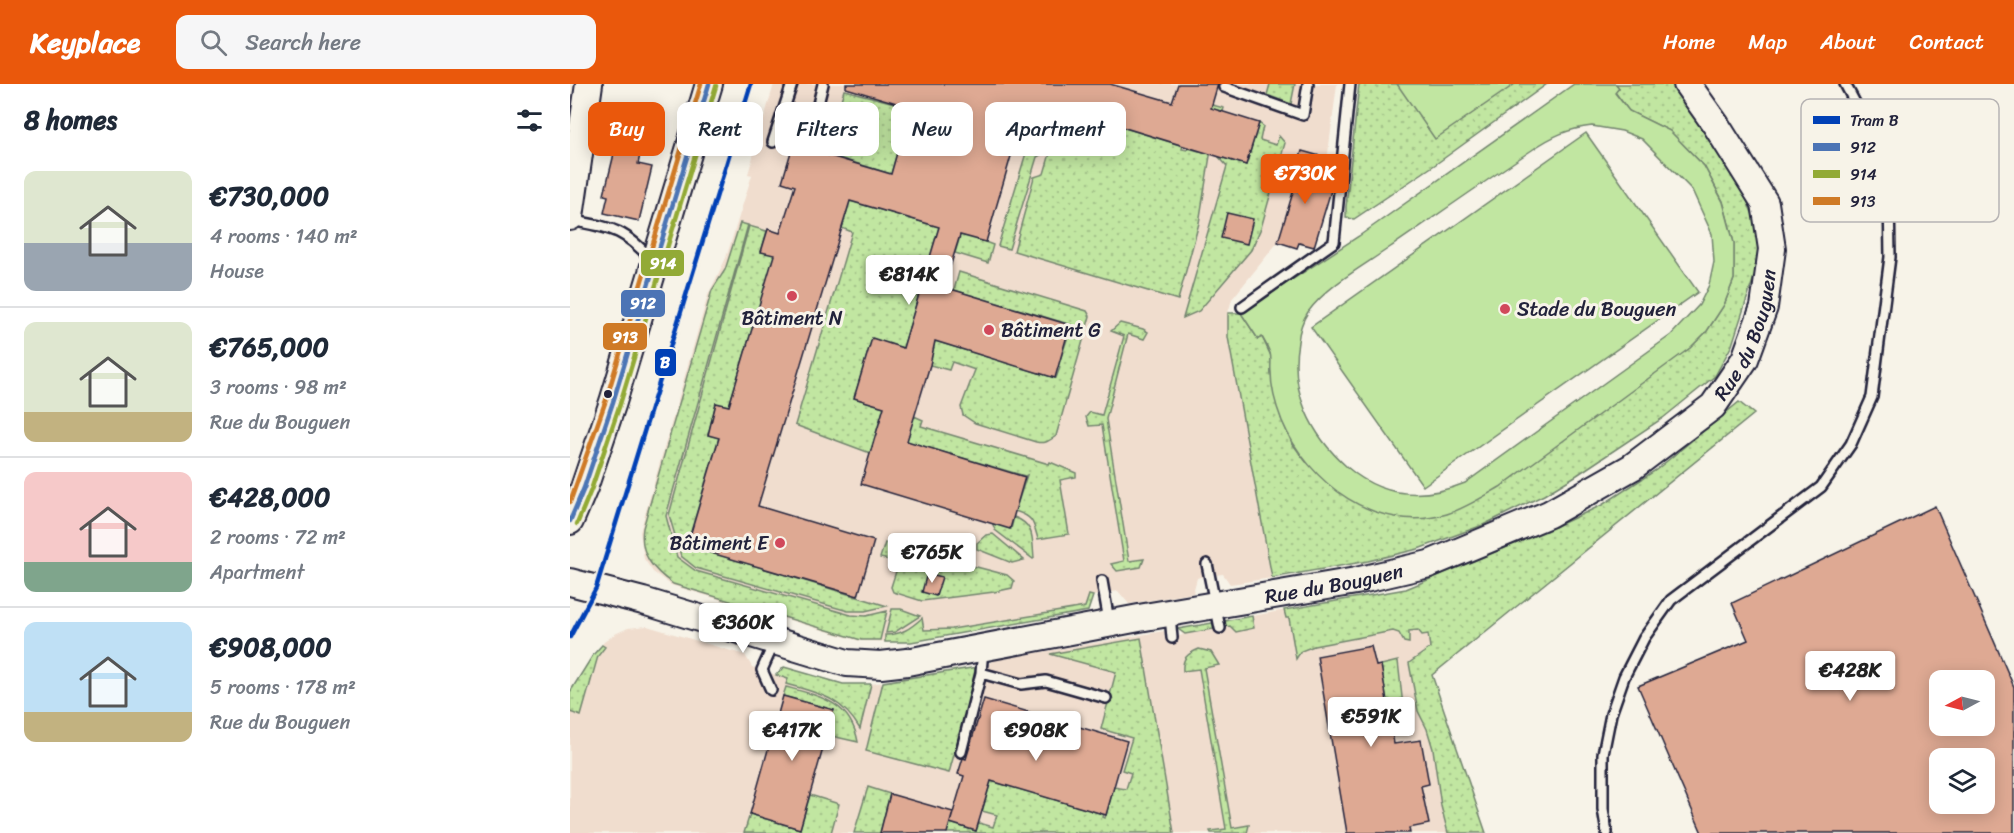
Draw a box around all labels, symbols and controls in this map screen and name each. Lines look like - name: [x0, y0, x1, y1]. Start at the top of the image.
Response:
- search box: [176, 15, 596, 69]
- text: Keyplace: [30, 18, 140, 67]
- text: Search here: [245, 23, 361, 62]
- text: Home: [1663, 23, 1715, 61]
- text: Map: [1748, 23, 1787, 61]
- text: About: [1820, 23, 1877, 61]
- text: Contact: [1910, 23, 1984, 61]
- icon: search: [197, 26, 230, 59]
- text: 8 homes: [24, 97, 117, 143]
- legend: [1801, 99, 1999, 222]
- chip: Buy: [588, 102, 665, 156]
- chip: Rent: [677, 102, 763, 156]
- chip: Filters: [775, 102, 879, 156]
- chip: New: [891, 102, 973, 156]
- chip: Apartment: [985, 102, 1126, 156]
- icon: filters: [513, 104, 546, 137]
- text: Tram B: [1850, 106, 1899, 135]
- text: 912: [1850, 133, 1876, 162]
- pin: €730K: [1263, 154, 1347, 205]
- text: €730K: [1275, 156, 1335, 191]
- text: 914: [1850, 160, 1877, 189]
- text: €730,000: [210, 173, 329, 219]
- text: 913: [1850, 187, 1876, 216]
- icon: home: [72, 195, 144, 267]
- text: 4 rooms · 140 m²: [210, 219, 358, 254]
- line badge: 914: [640, 249, 685, 277]
- text: 914: [650, 249, 676, 278]
- text: House: [210, 254, 264, 289]
- pin: €814K: [867, 255, 951, 306]
- text: €814K: [880, 257, 938, 292]
- street label: Rue du Bouguen: [1705, 267, 1787, 408]
- line badge: 912: [620, 289, 666, 318]
- text: 912: [630, 289, 657, 318]
- marker: Bâtiment N: [785, 289, 799, 303]
- place label: Stade du Bouguen: [1517, 292, 1676, 327]
- place label: Bâtiment N: [741, 301, 843, 336]
- marker: Stade du Bouguen: [1498, 302, 1512, 316]
- place label: Bâtiment G: [1001, 313, 1101, 348]
- line badge: 913: [602, 322, 648, 351]
- text: 913: [612, 323, 638, 352]
- marker: Bâtiment G: [982, 323, 996, 337]
- text: €765,000: [210, 324, 329, 370]
- icon: home: [72, 346, 144, 418]
- line badge: B: [654, 348, 677, 377]
- text: B: [660, 348, 671, 377]
- text: 3 rooms · 98 m²: [210, 370, 347, 405]
- unlabelled marker: [602, 388, 614, 400]
- text: Rue du Bouguen: [210, 405, 350, 440]
- text: €428,000: [210, 474, 330, 520]
- icon: home: [72, 496, 144, 568]
- text: 2 rooms · 72 m²: [210, 520, 346, 555]
- place label: Bâtiment E: [670, 526, 770, 561]
- pin: €765K: [890, 533, 974, 584]
- text: €765K: [902, 535, 962, 570]
- marker: Bâtiment E: [773, 536, 787, 550]
- street label: Rue du Bouguen: [1262, 554, 1407, 614]
- text: Apartment: [210, 555, 304, 590]
- pin: €360K: [701, 603, 785, 654]
- text: €360K: [713, 605, 773, 640]
- text: €908,000: [210, 624, 332, 670]
- icon: home: [72, 646, 144, 718]
- pin: €428K: [1808, 651, 1892, 702]
- text: €428K: [1819, 653, 1881, 688]
- text: 5 rooms · 178 m²: [210, 670, 356, 705]
- north arrow: [1929, 670, 1995, 736]
- map controls: [1929, 670, 1995, 814]
- pin: €591K: [1329, 697, 1413, 748]
- text: €591K: [1342, 699, 1400, 734]
- text: Rue du Bouguen: [210, 705, 350, 740]
- pin: €417K: [750, 711, 834, 762]
- pin: €908K: [994, 711, 1078, 762]
- text: €417K: [763, 713, 821, 748]
- text: €908K: [1005, 713, 1067, 748]
- button: layers: [1929, 748, 1995, 814]

